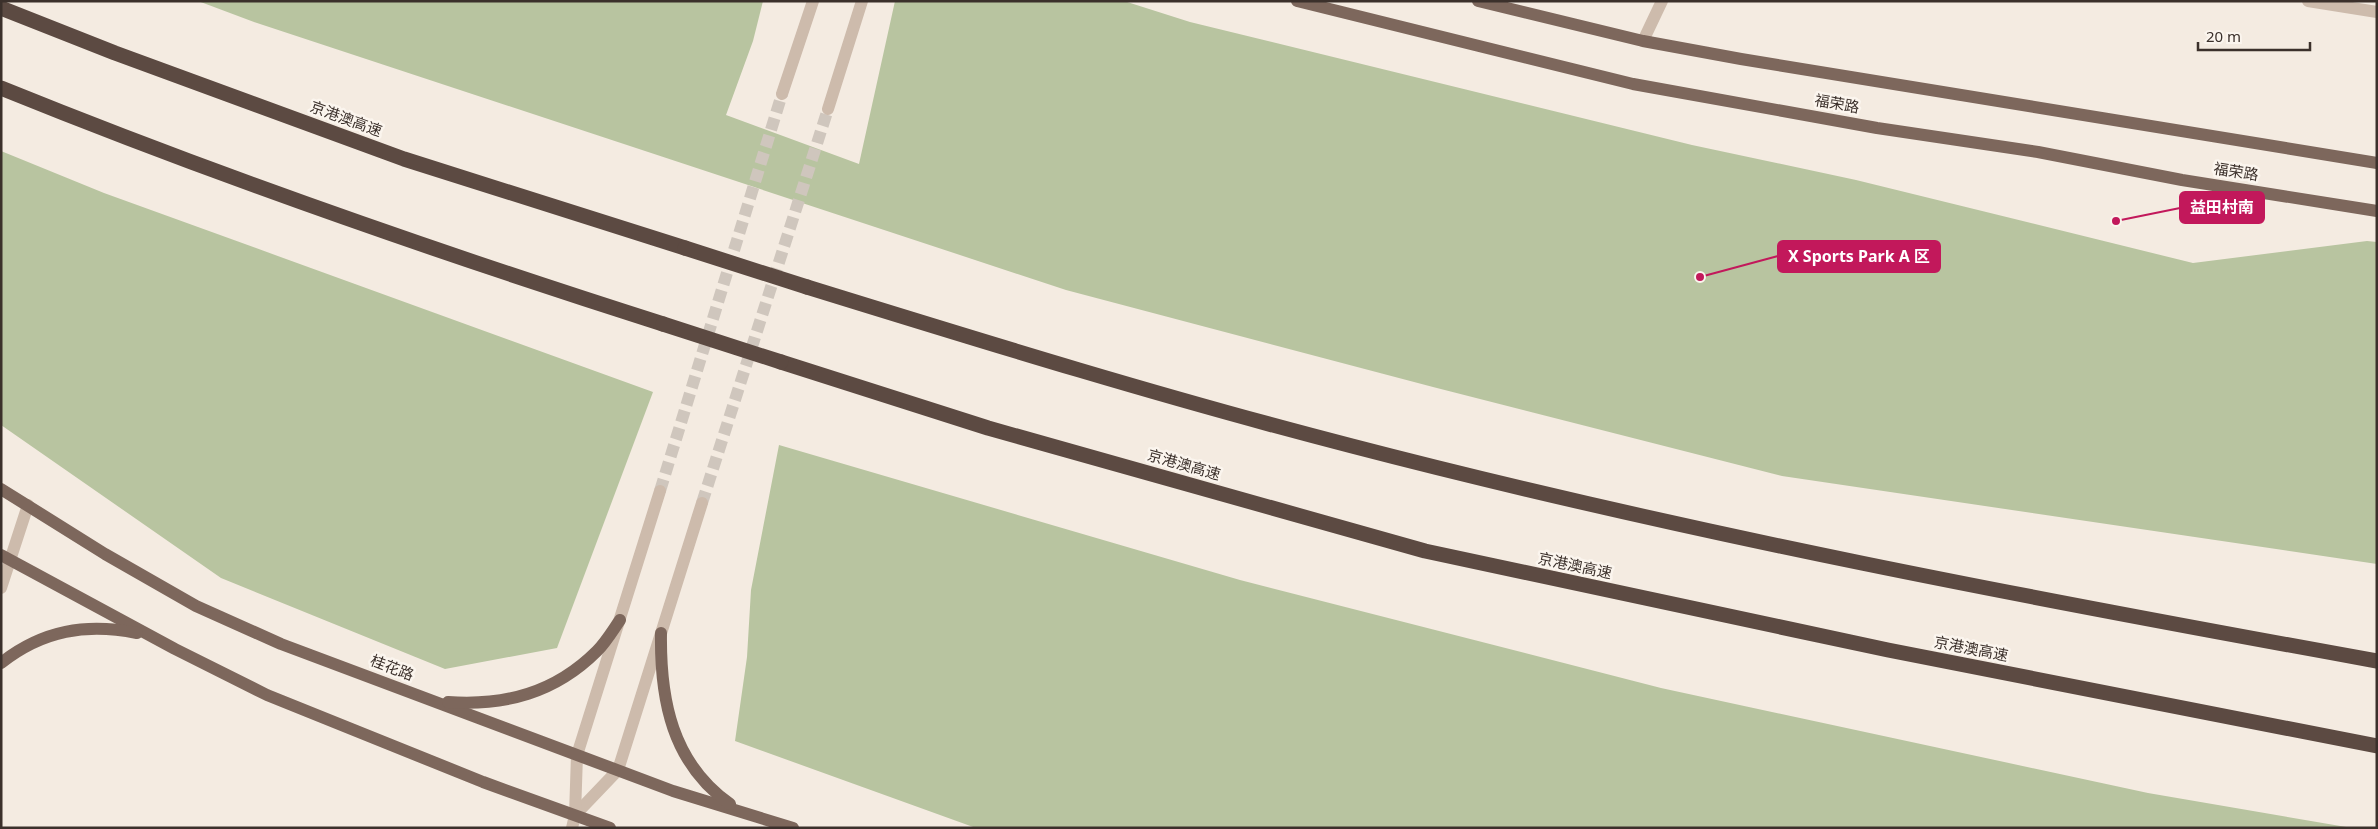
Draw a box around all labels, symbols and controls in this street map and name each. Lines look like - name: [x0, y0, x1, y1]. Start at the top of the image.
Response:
- scale bar: [2198, 20, 2310, 52]
- text: 20 m: [2206, 26, 2241, 46]
- street label: 福荣路: [1813, 89, 1861, 117]
- street label: 京港澳高速: [308, 96, 385, 140]
- street label: 福荣路: [2212, 158, 2260, 184]
- callout: 益田村南: [2180, 192, 2264, 223]
- text: 益田村南: [2190, 196, 2254, 218]
- callout: X Sports Park A 区: [1778, 241, 1940, 272]
- text: X Sports Park A 区: [1788, 245, 1930, 267]
- street label: 京港澳高速: [1145, 444, 1223, 484]
- street label: 京港澳高速: [1536, 547, 1614, 583]
- street label: 京港澳高速: [1932, 631, 2010, 665]
- street label: 桂花路: [368, 650, 417, 684]

